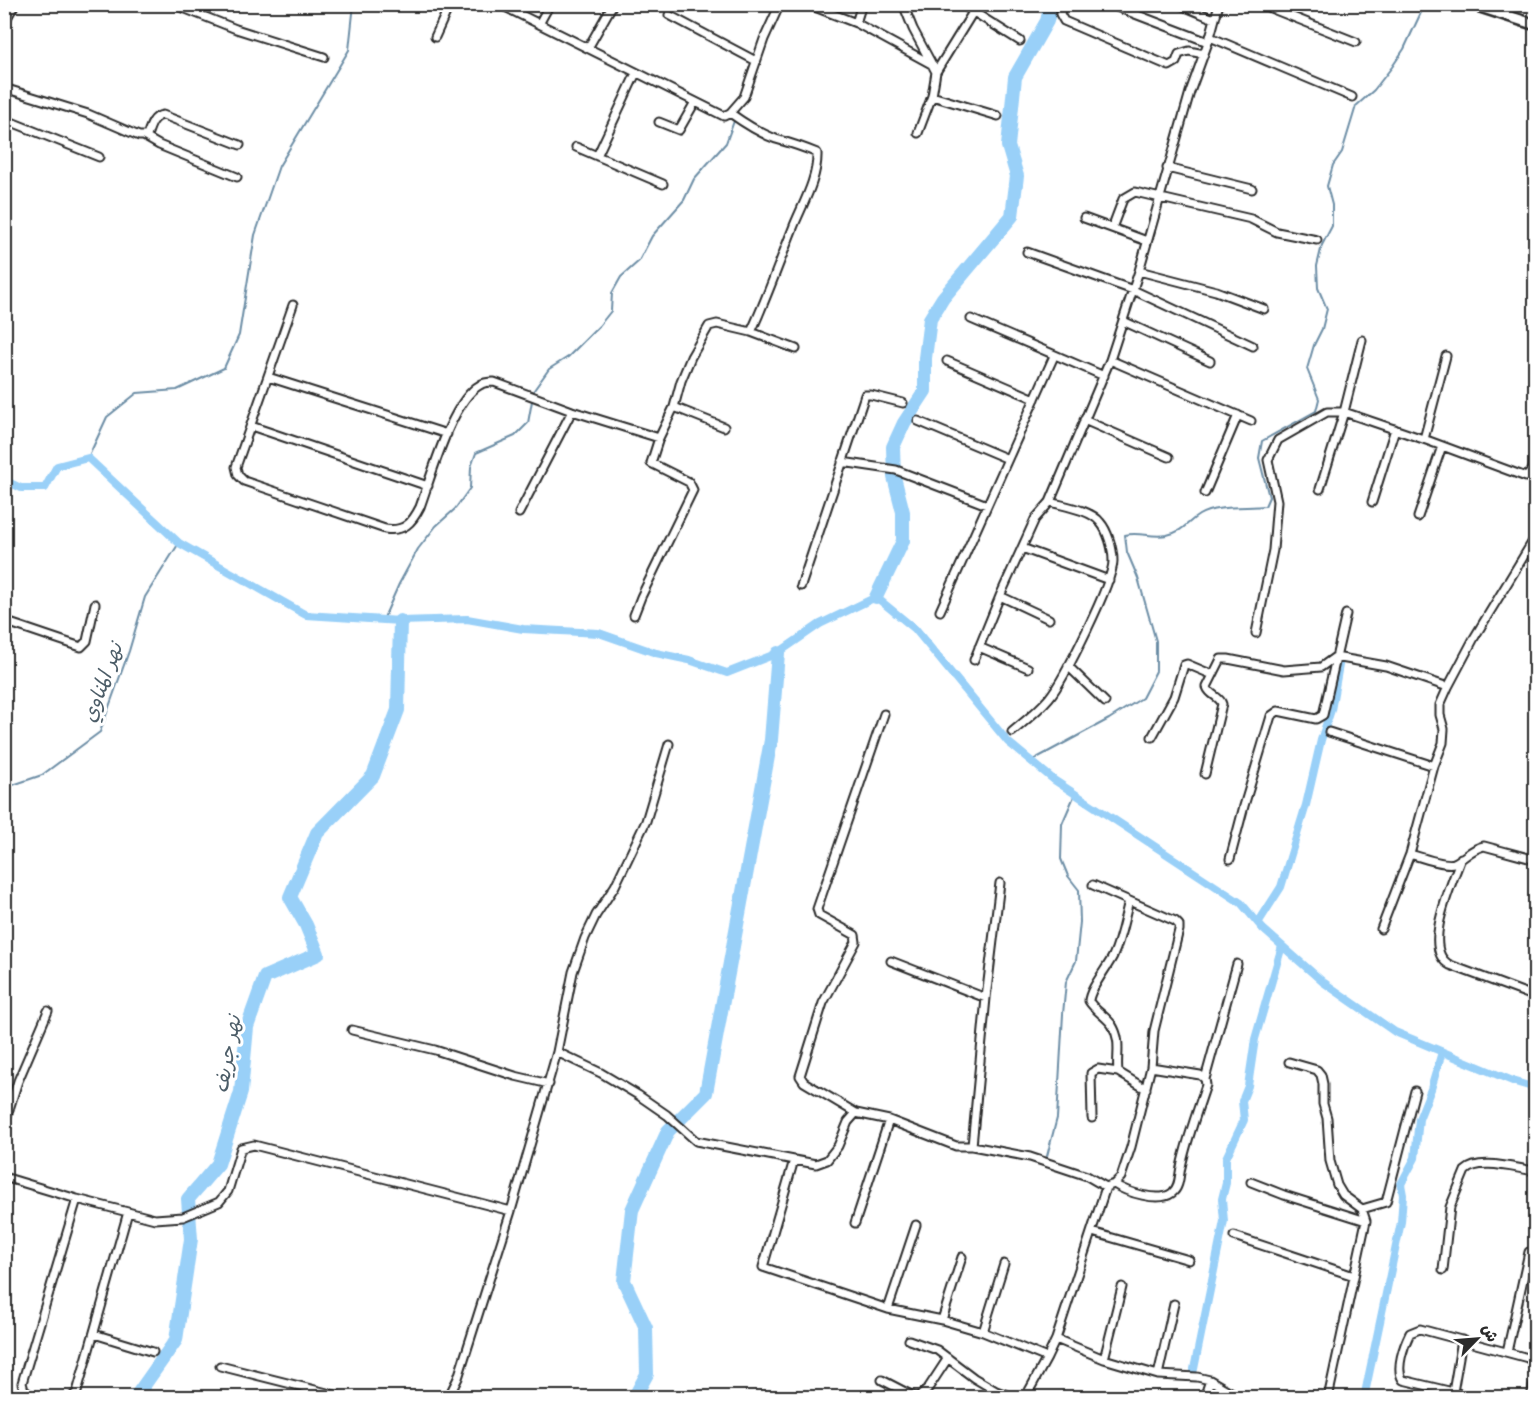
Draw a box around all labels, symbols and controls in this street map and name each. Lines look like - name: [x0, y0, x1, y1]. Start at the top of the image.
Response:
- water label: نهر المناوي: [75, 636, 131, 726]
- water label: نهر جريف: [206, 1011, 246, 1095]
- north arrow: [1447, 1309, 1507, 1369]
- text: ش: [1478, 1320, 1504, 1345]

